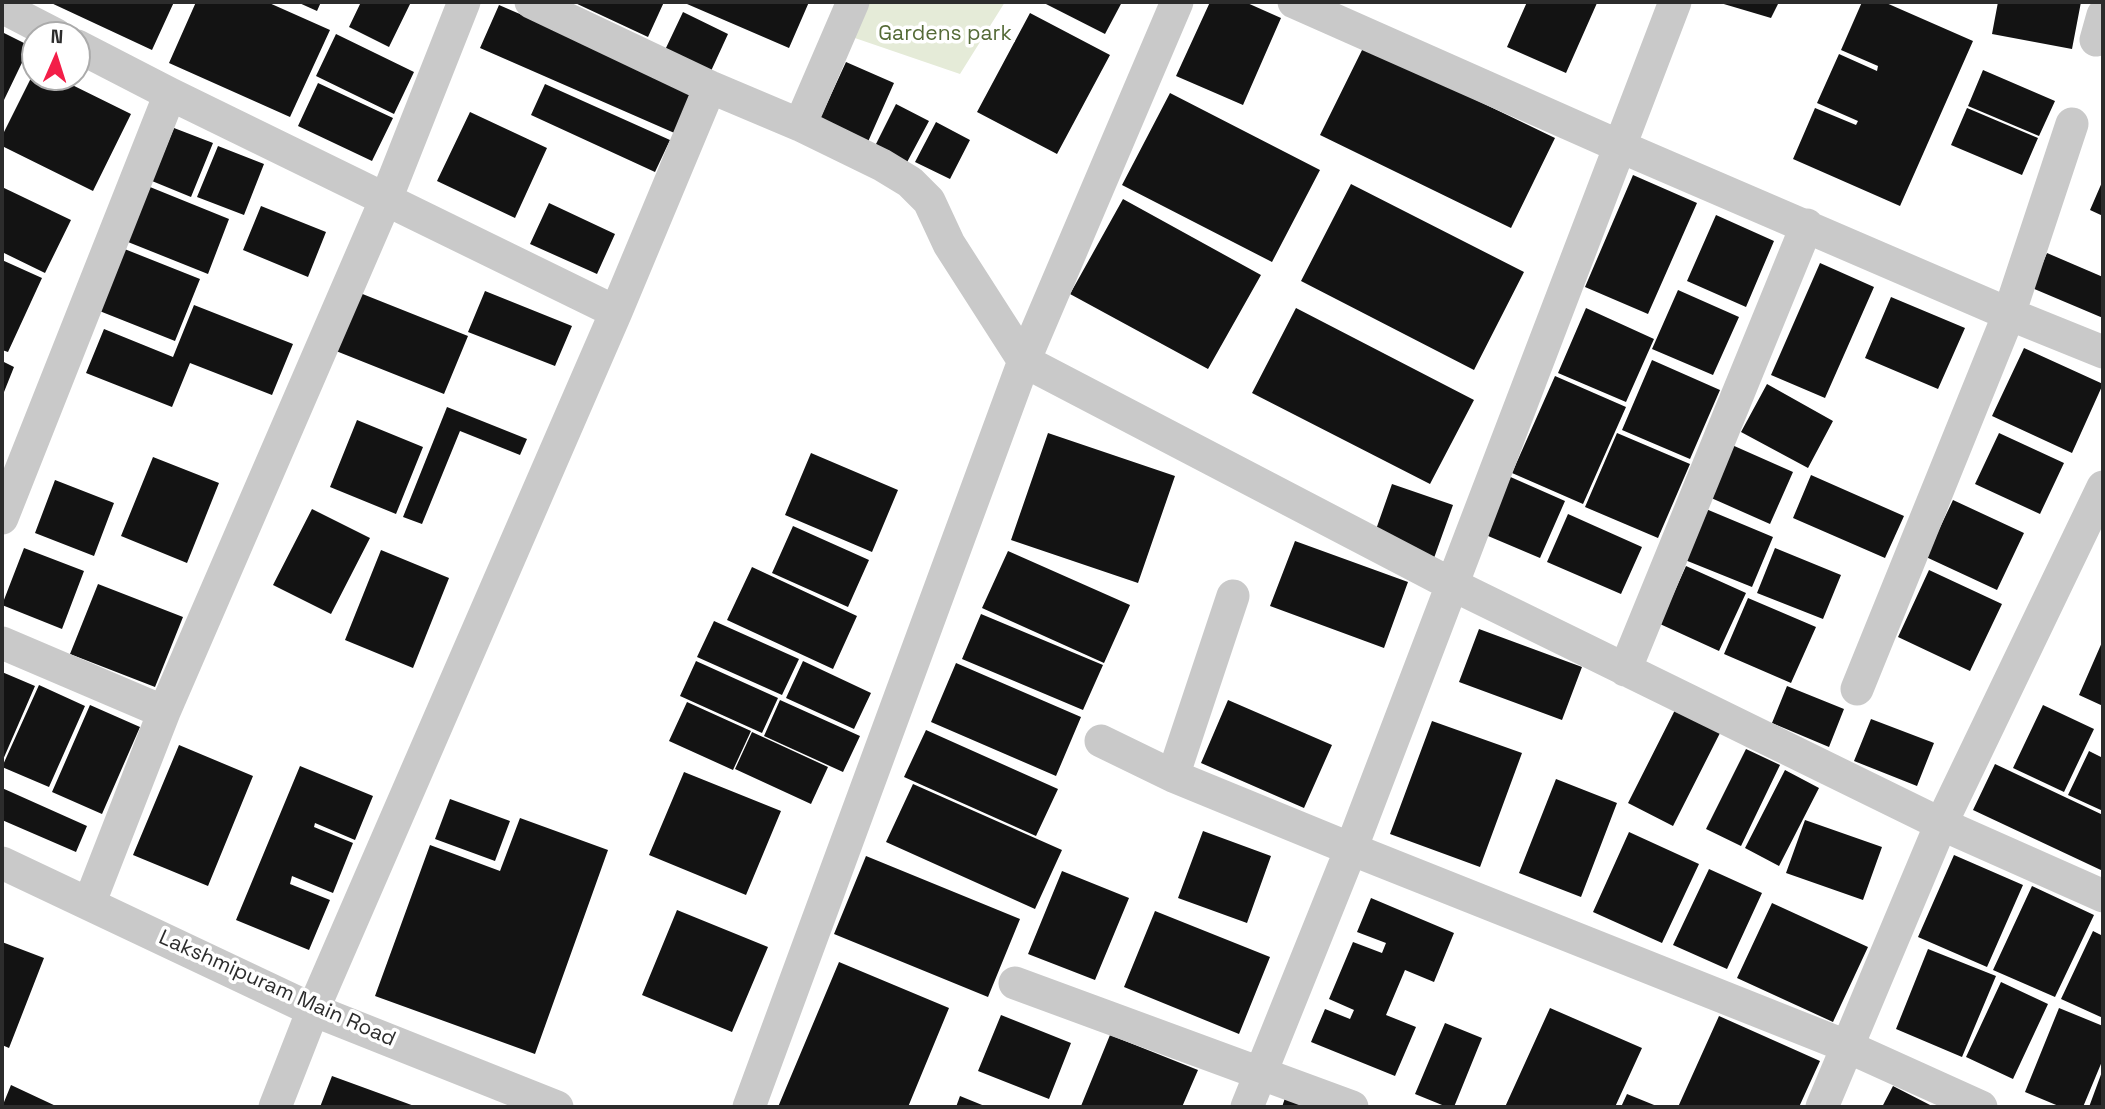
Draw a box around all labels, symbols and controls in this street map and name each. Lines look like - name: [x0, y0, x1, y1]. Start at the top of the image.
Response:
- north arrow: [21, 21, 91, 91]
- park label: Gardens park: [878, 21, 1012, 47]
- text: N: [50, 24, 64, 49]
- street label: Lakshmipuram Main Road: [155, 925, 399, 1053]

